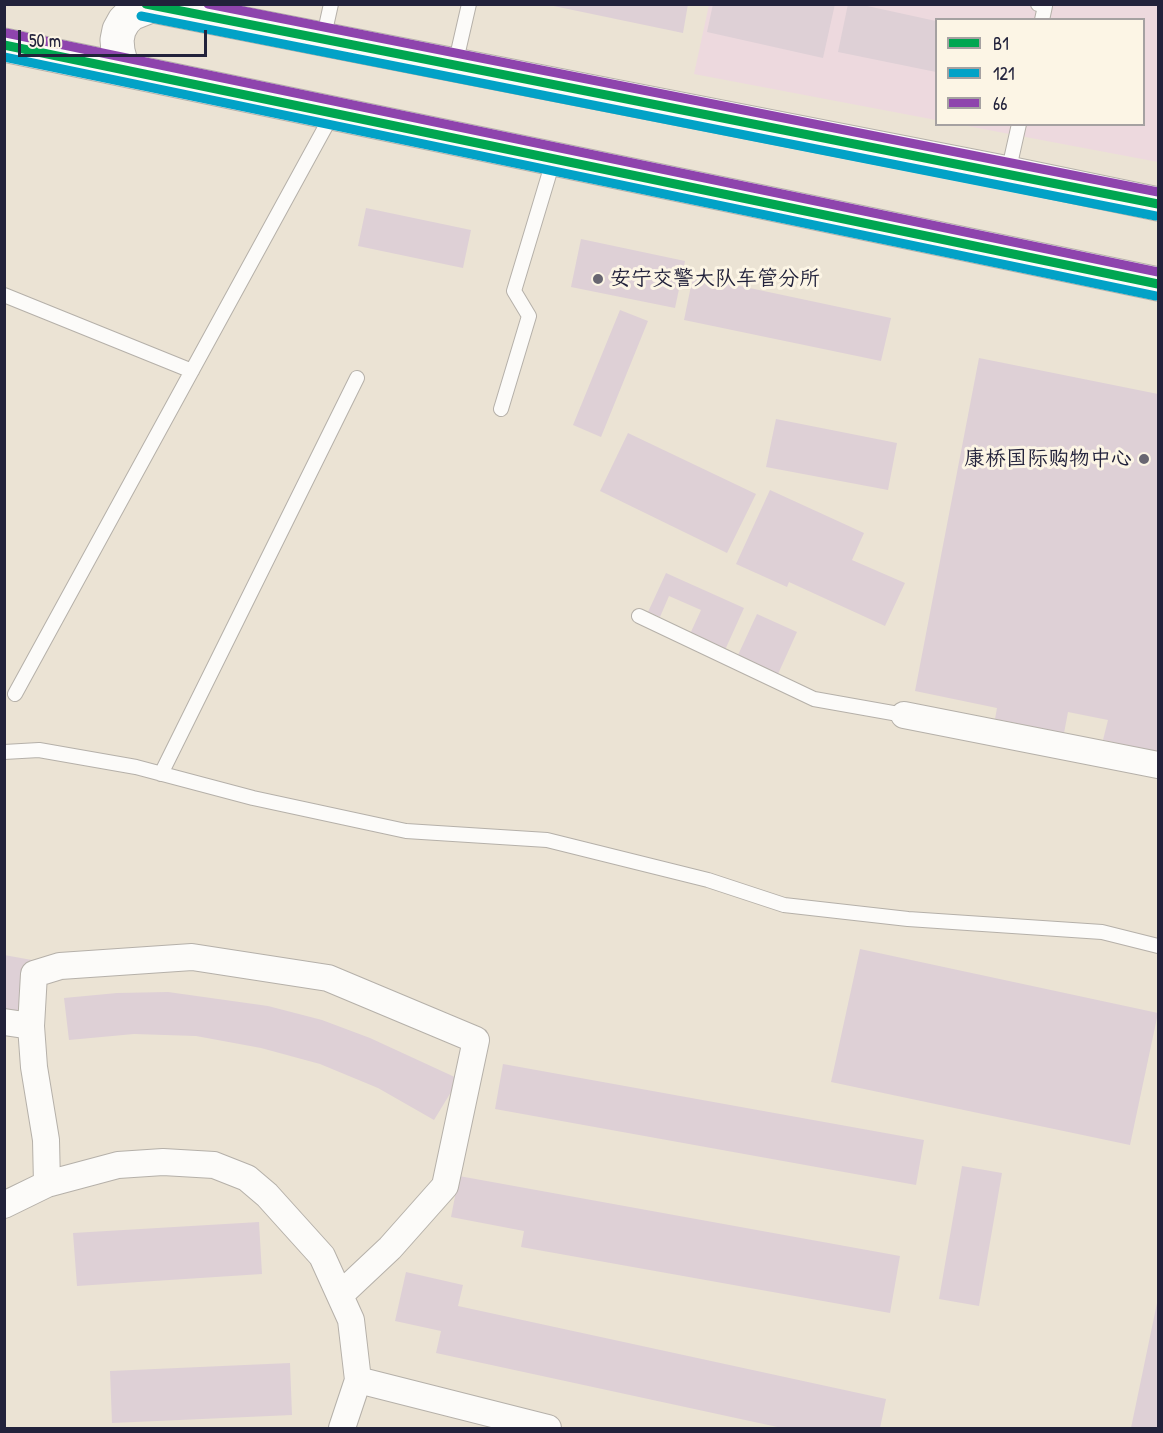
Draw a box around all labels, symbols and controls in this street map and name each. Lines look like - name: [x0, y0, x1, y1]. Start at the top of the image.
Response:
- scale bar: [21, 18, 210, 56]
- legend: [935, 18, 1145, 126]
- text: 50 m: [29, 28, 61, 53]
- text: B1: [993, 31, 1009, 56]
- text: 121: [993, 61, 1015, 86]
- text: 66: [993, 91, 1007, 116]
- place label: 安宁交警大队车管分所: [610, 266, 820, 292]
- marker: 安宁交警大队车管分所: [591, 272, 605, 286]
- place label: 康桥国际购物中心: [964, 446, 1132, 472]
- marker: 康桥国际购物中心: [1137, 452, 1151, 466]

